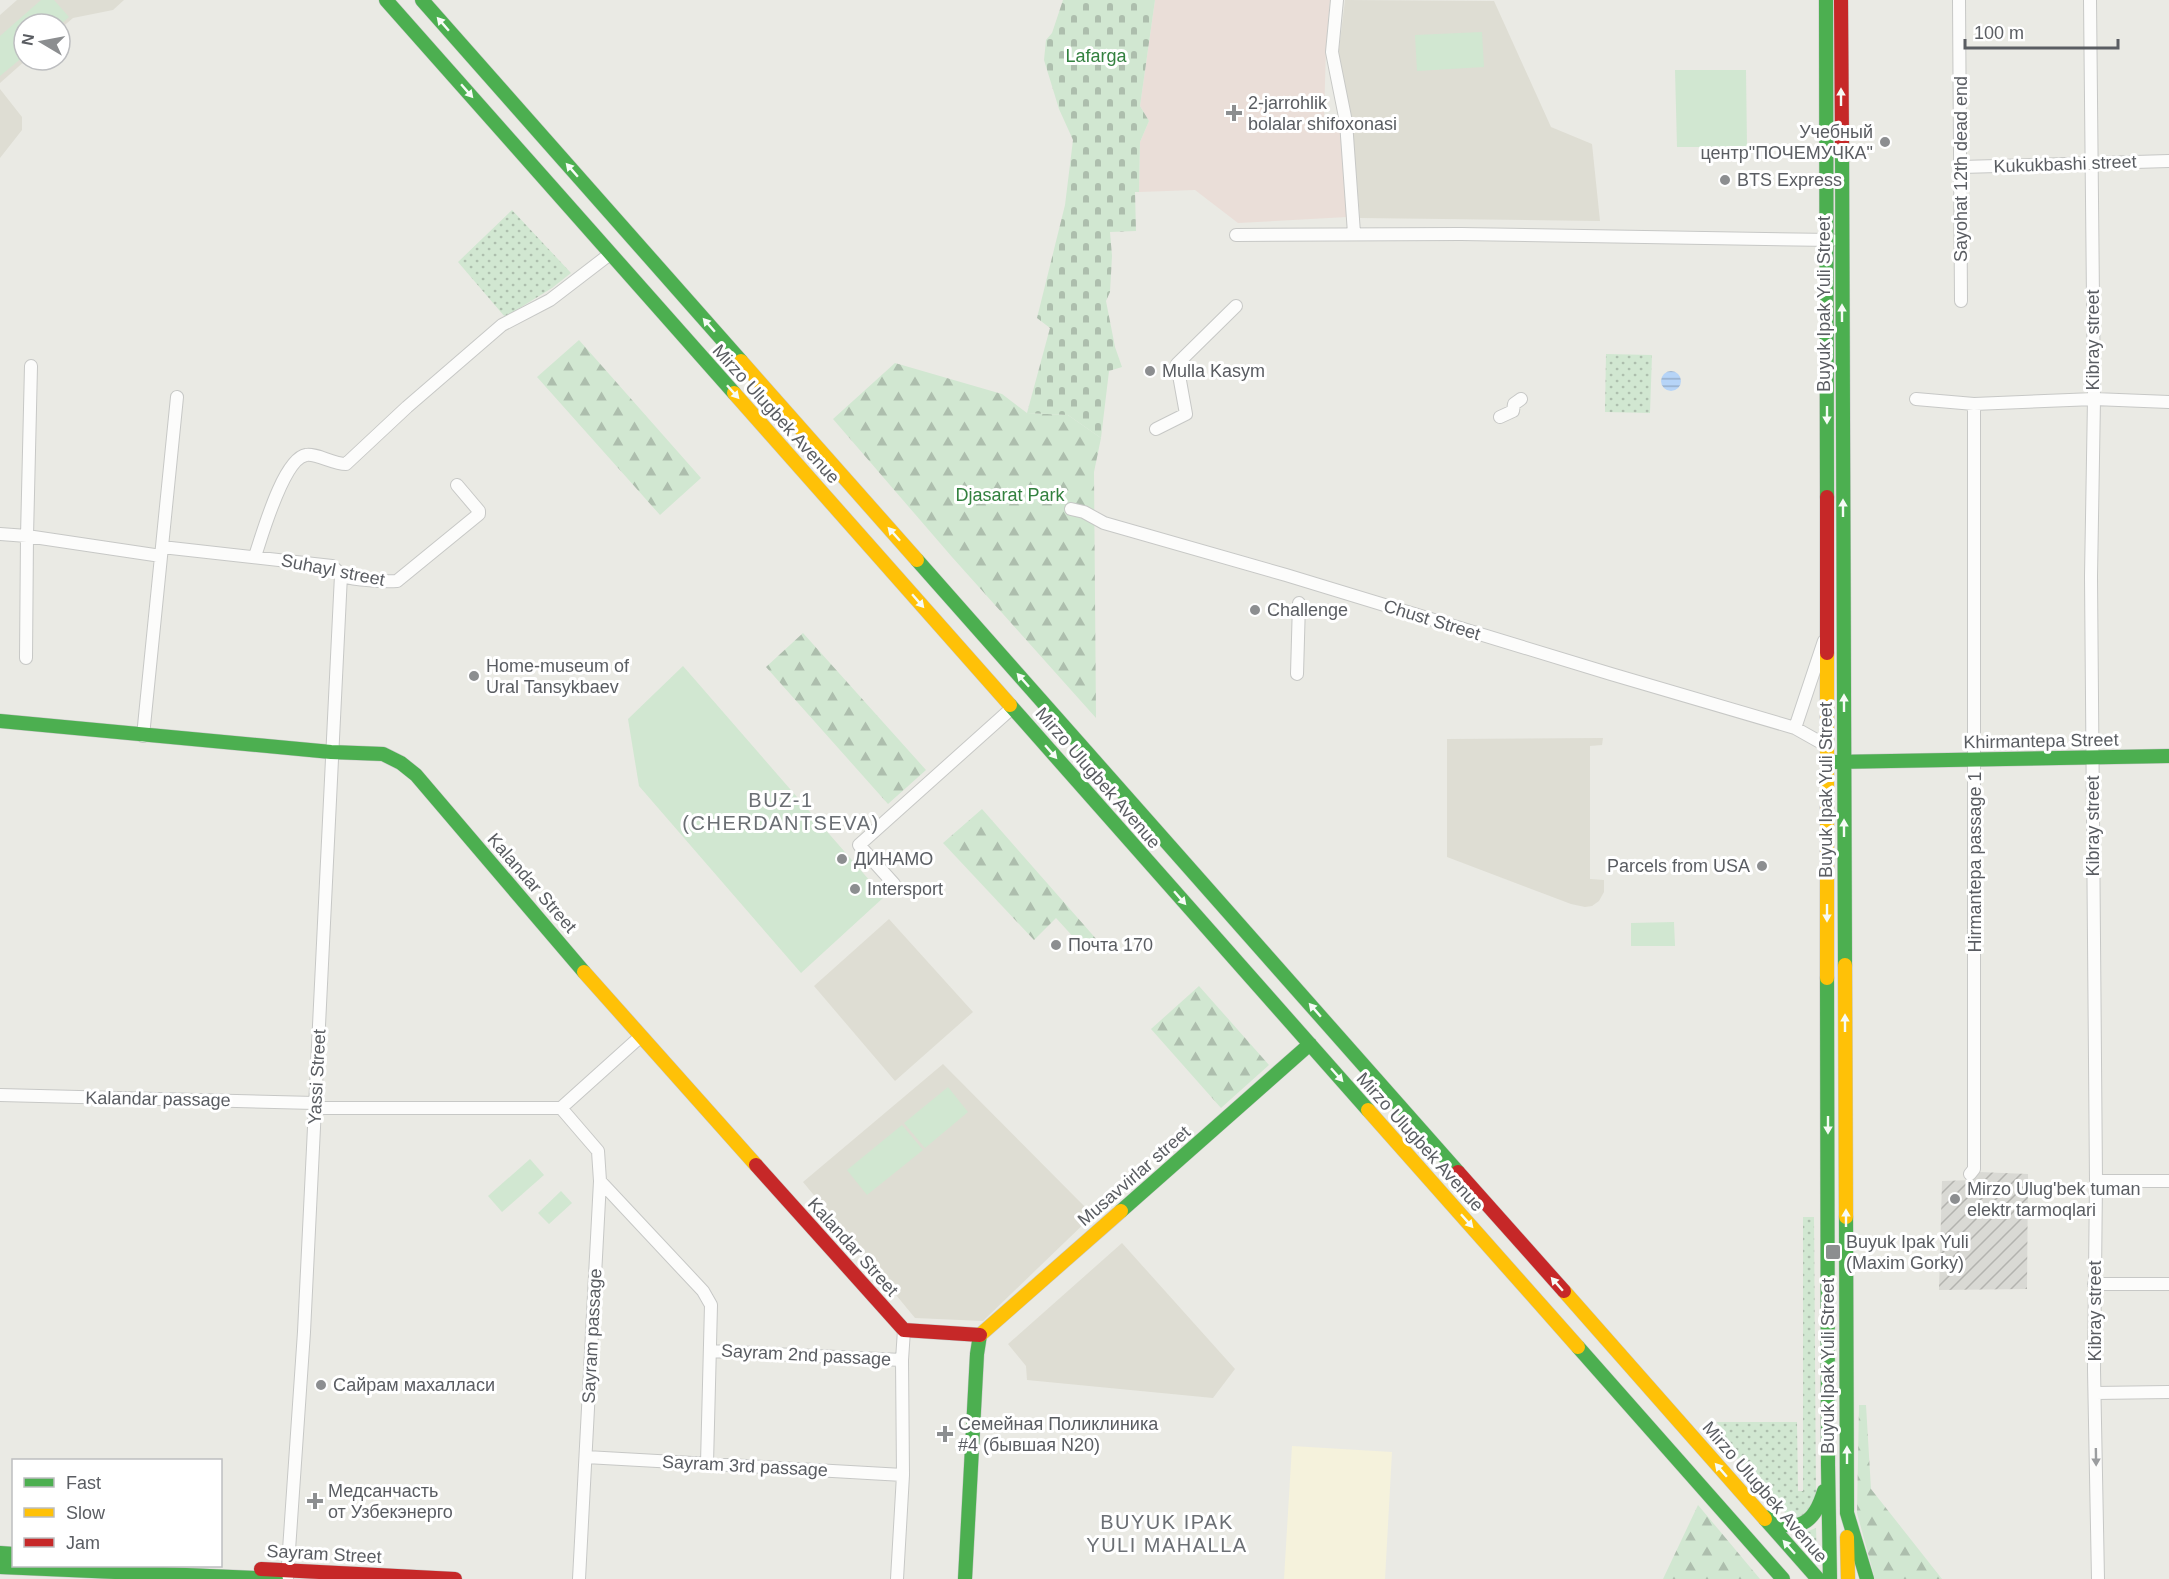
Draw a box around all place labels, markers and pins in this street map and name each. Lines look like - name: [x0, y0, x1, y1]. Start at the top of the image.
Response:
- place label: 2-jarrohlik bolalar shifoxonasi: [1248, 93, 1397, 134]
- marker: 2-jarrohlik bolalar shifoxonasi: [1225, 104, 1243, 122]
- place label: Учебный центр"ПОЧЕМУЧКА": [1700, 122, 1873, 163]
- marker: Учебный центр"ПОЧЕМУЧКА": [1878, 135, 1892, 149]
- place label: BTS Express: [1737, 170, 1842, 190]
- marker: BTS Express: [1718, 173, 1732, 187]
- place label: Mulla Kasym: [1162, 361, 1265, 381]
- marker: Mulla Kasym: [1143, 364, 1157, 378]
- place label: Challenge: [1267, 600, 1348, 620]
- marker: Challenge: [1248, 603, 1262, 617]
- place label: Home-museum of Ural Tansykbaev: [486, 656, 630, 697]
- marker: Home-museum of Ural Tansykbaev: [467, 669, 481, 683]
- place label: ДИНАМО: [854, 849, 933, 869]
- marker: ДИНАМО: [835, 852, 849, 866]
- place label: Parcels from USA: [1607, 856, 1750, 876]
- marker: Parcels from USA: [1755, 859, 1769, 873]
- place label: Intersport: [867, 879, 943, 899]
- marker: Intersport: [848, 882, 862, 896]
- place label: Почта 170: [1068, 935, 1153, 955]
- marker: Почта 170: [1049, 938, 1063, 952]
- place label: Mirzo Ulug'bek tuman elektr tarmoqlari: [1967, 1179, 2141, 1220]
- marker: Mirzo Ulug'bek tuman elektr tarmoqlari: [1948, 1192, 1962, 1206]
- place label: Buyuk Ipak Yuli (Maxim Gorky): [1846, 1232, 1969, 1273]
- marker: Buyuk Ipak Yuli (Maxim Gorky): [1824, 1243, 1842, 1261]
- place label: Сайрам махалласи: [333, 1375, 495, 1395]
- marker: Сайрам махалласи: [314, 1378, 328, 1392]
- place label: Семейная Поликлиника #4 (бывшая N20): [958, 1414, 1159, 1455]
- marker: Семейная Поликлиника #4 (бывшая N20): [936, 1425, 954, 1443]
- place label: Медсанчасть от Узбекэнерго: [328, 1481, 453, 1522]
- marker: Медсанчасть от Узбекэнерго: [306, 1492, 324, 1510]

